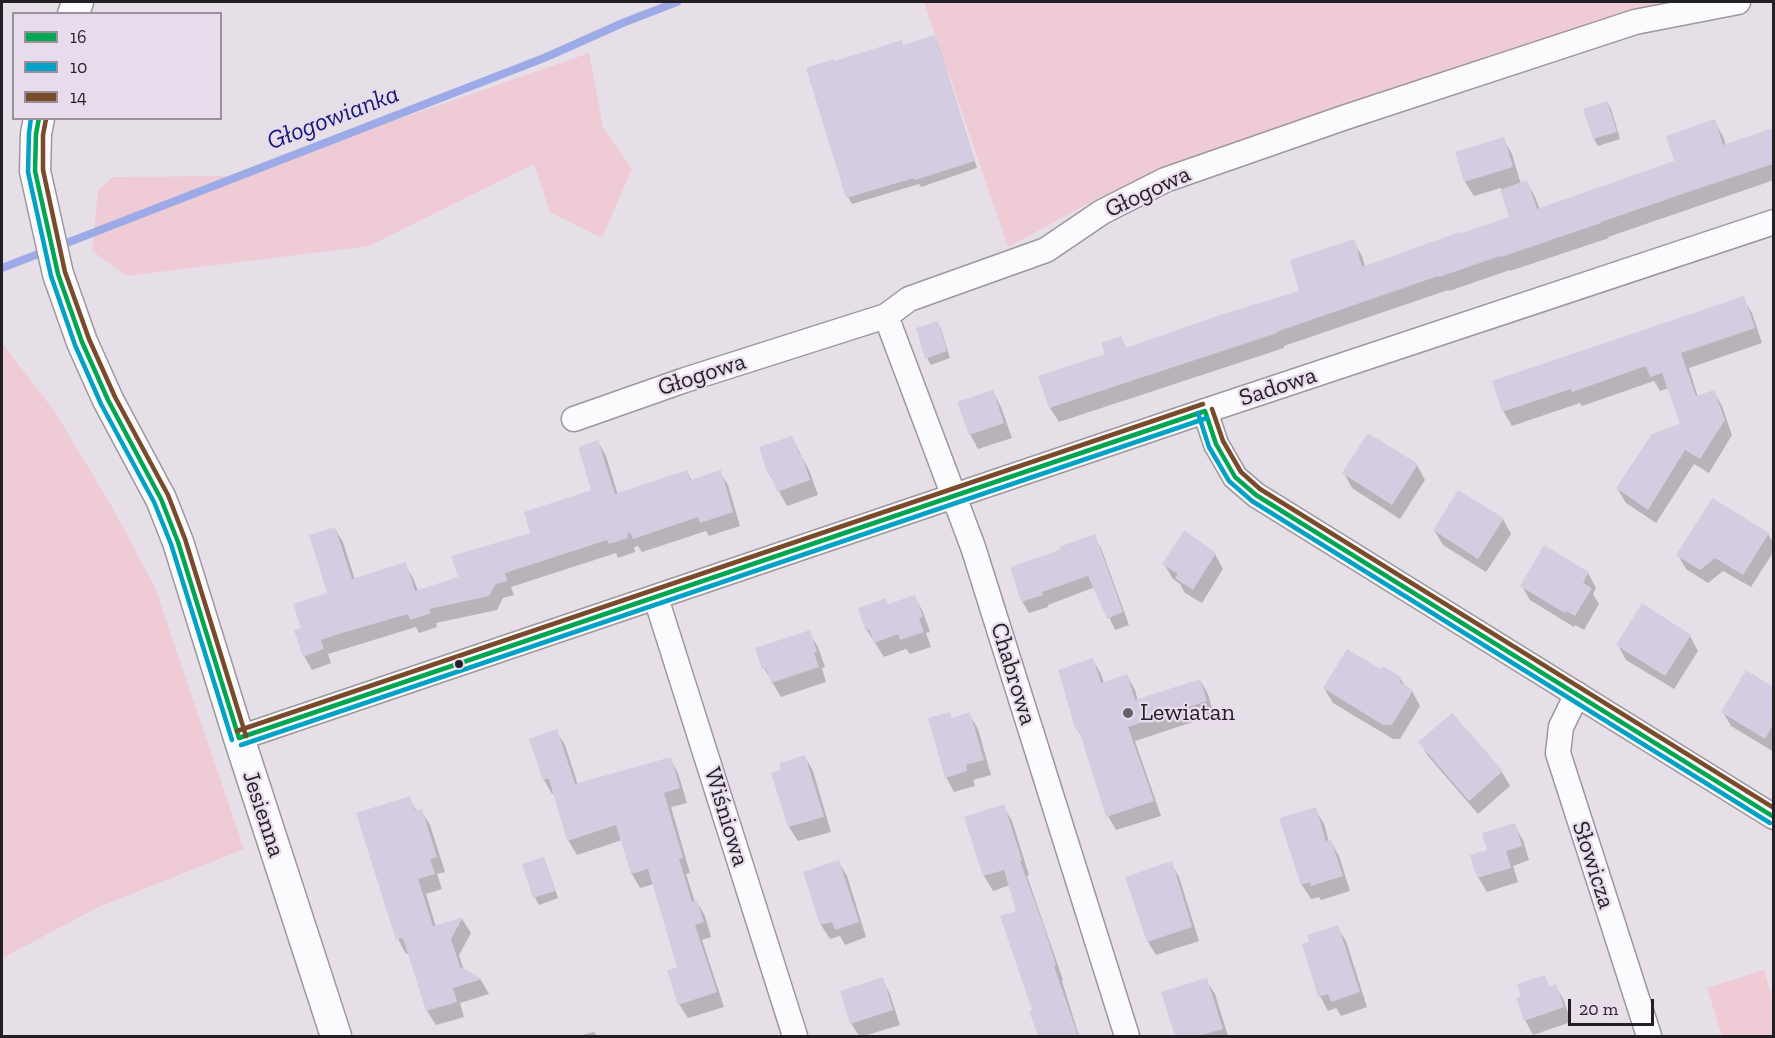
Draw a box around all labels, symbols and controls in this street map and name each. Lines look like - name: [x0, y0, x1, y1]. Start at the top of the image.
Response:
- legend: [12, 12, 222, 120]
- text: 16: [70, 26, 87, 48]
- text: 10: [70, 56, 87, 78]
- water label: Głogowianka: [263, 79, 403, 157]
- text: 14: [70, 86, 87, 108]
- street label: Głogowa: [1101, 160, 1195, 224]
- street label: Głogowa: [654, 347, 750, 403]
- street label: Sadowa: [1236, 361, 1320, 413]
- street label: Chabrowa: [984, 619, 1042, 729]
- unlabelled marker: [453, 658, 465, 670]
- place label: Lewiatan: [1140, 699, 1235, 727]
- marker: Lewiatan: [1121, 706, 1135, 720]
- street label: Wiśniowa: [697, 764, 755, 870]
- street label: Jesienna: [236, 767, 290, 861]
- street label: Słowicza: [1565, 818, 1621, 912]
- scale bar: [1571, 987, 1656, 1025]
- text: 20 m: [1579, 998, 1618, 1020]

